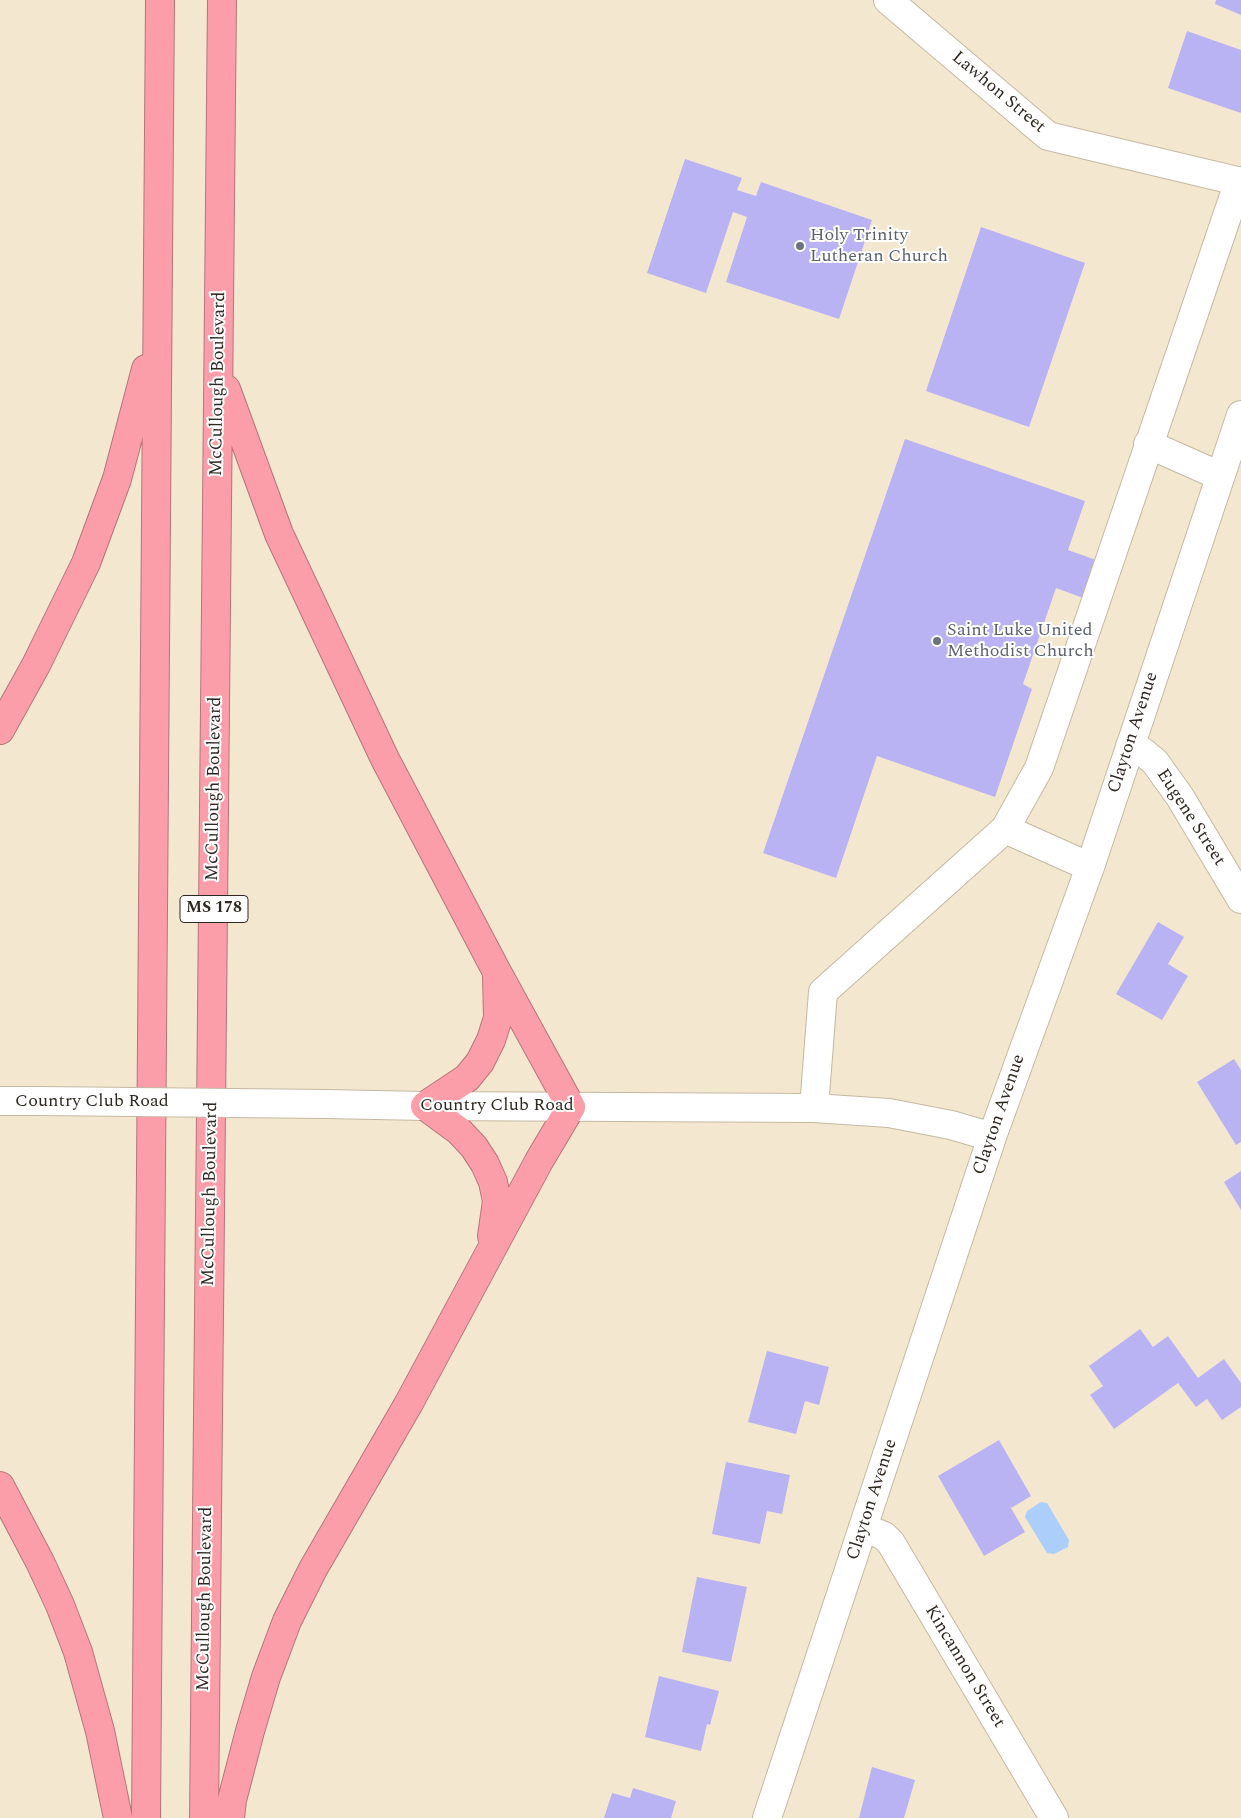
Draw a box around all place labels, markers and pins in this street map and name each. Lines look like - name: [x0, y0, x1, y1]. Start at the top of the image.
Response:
- place label: Holy Trinity Lutheran Church: [810, 225, 948, 268]
- marker: Holy Trinity Lutheran Church: [794, 240, 806, 252]
- place label: Saint Luke United Methodist Church: [947, 620, 1094, 662]
- marker: Saint Luke United Methodist Church: [931, 635, 943, 647]

